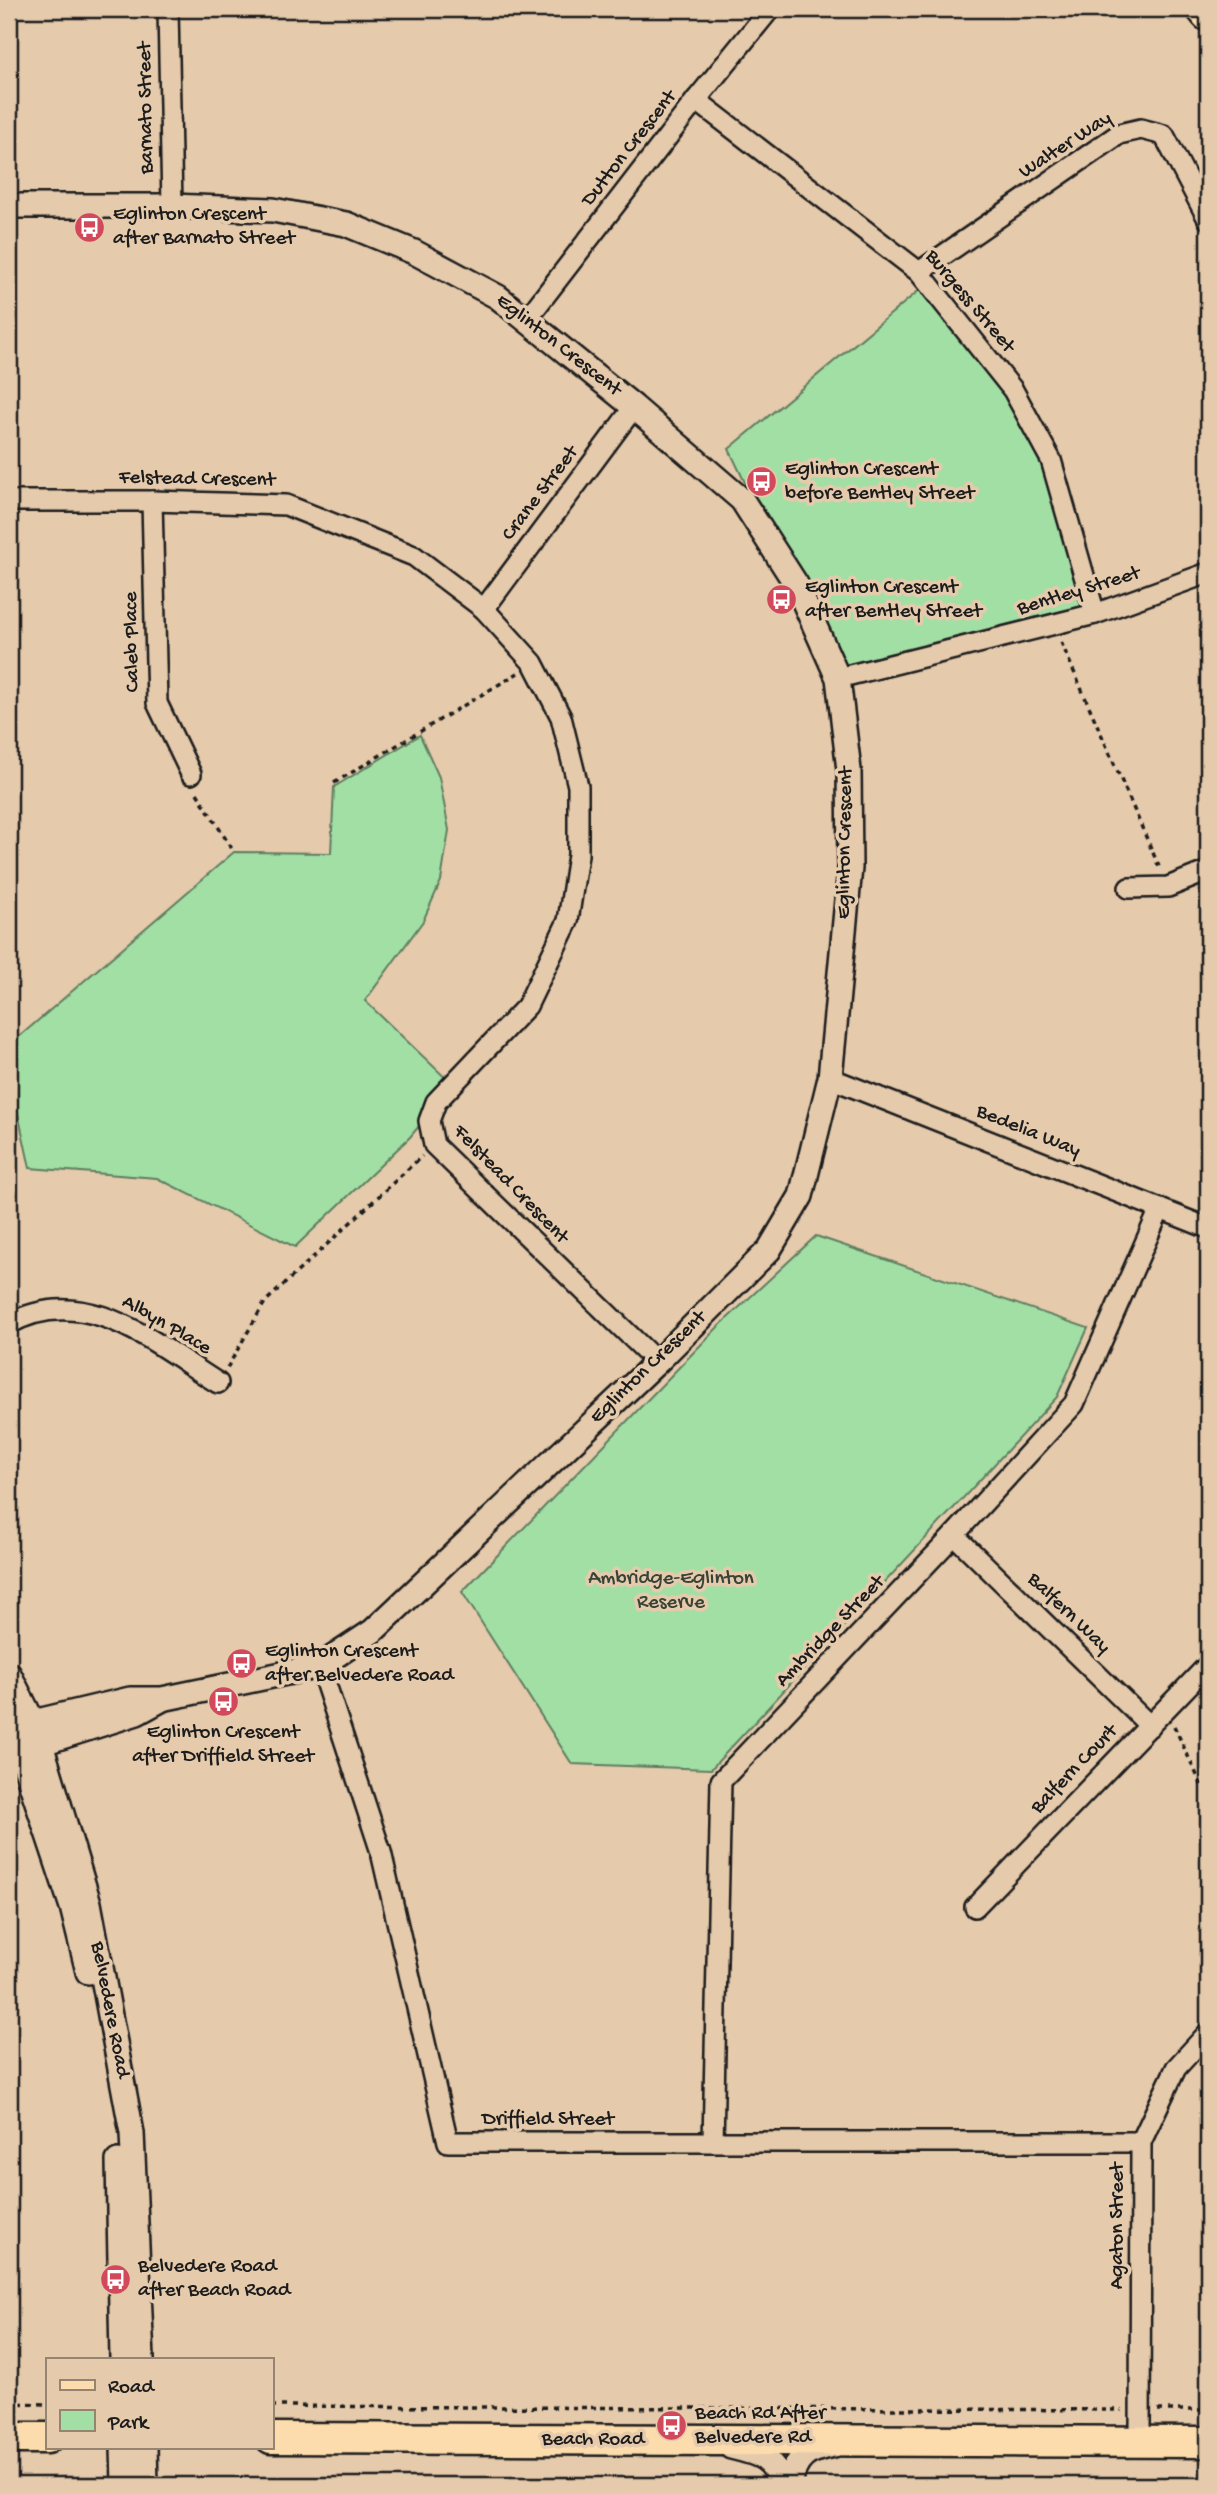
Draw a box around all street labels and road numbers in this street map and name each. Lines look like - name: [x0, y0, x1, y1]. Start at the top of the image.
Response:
- street label: Barnato Street: [133, 39, 161, 175]
- street label: Dutton Crescent: [576, 84, 685, 214]
- street label: Walter Way: [1015, 107, 1117, 185]
- street label: Burgess Street: [918, 244, 1021, 361]
- street label: Eglinton Crescent: [490, 289, 628, 404]
- street label: Crane Street: [497, 440, 586, 546]
- street label: Felstead Crescent: [118, 466, 278, 494]
- street label: Bentley Street: [1014, 561, 1146, 623]
- street label: Caleb Place: [120, 590, 146, 692]
- street label: Eglinton Crescent: [832, 764, 860, 919]
- street label: Bedelia Way: [971, 1099, 1084, 1164]
- street label: Felstead Crescent: [446, 1119, 575, 1252]
- street label: Albyn Place: [117, 1290, 216, 1362]
- street label: Eglinton Crescent: [585, 1304, 714, 1430]
- street label: Balfern Way: [1020, 1567, 1115, 1660]
- street label: Ambridge Street: [771, 1569, 893, 1693]
- street label: Balfern Court: [1025, 1718, 1126, 1821]
- street label: Belvedere Road: [83, 1939, 135, 2082]
- street label: Driffield Street: [480, 2108, 616, 2133]
- street label: Agaton Street: [1106, 2160, 1131, 2289]
- street label: Beach Road: [541, 2428, 646, 2453]

